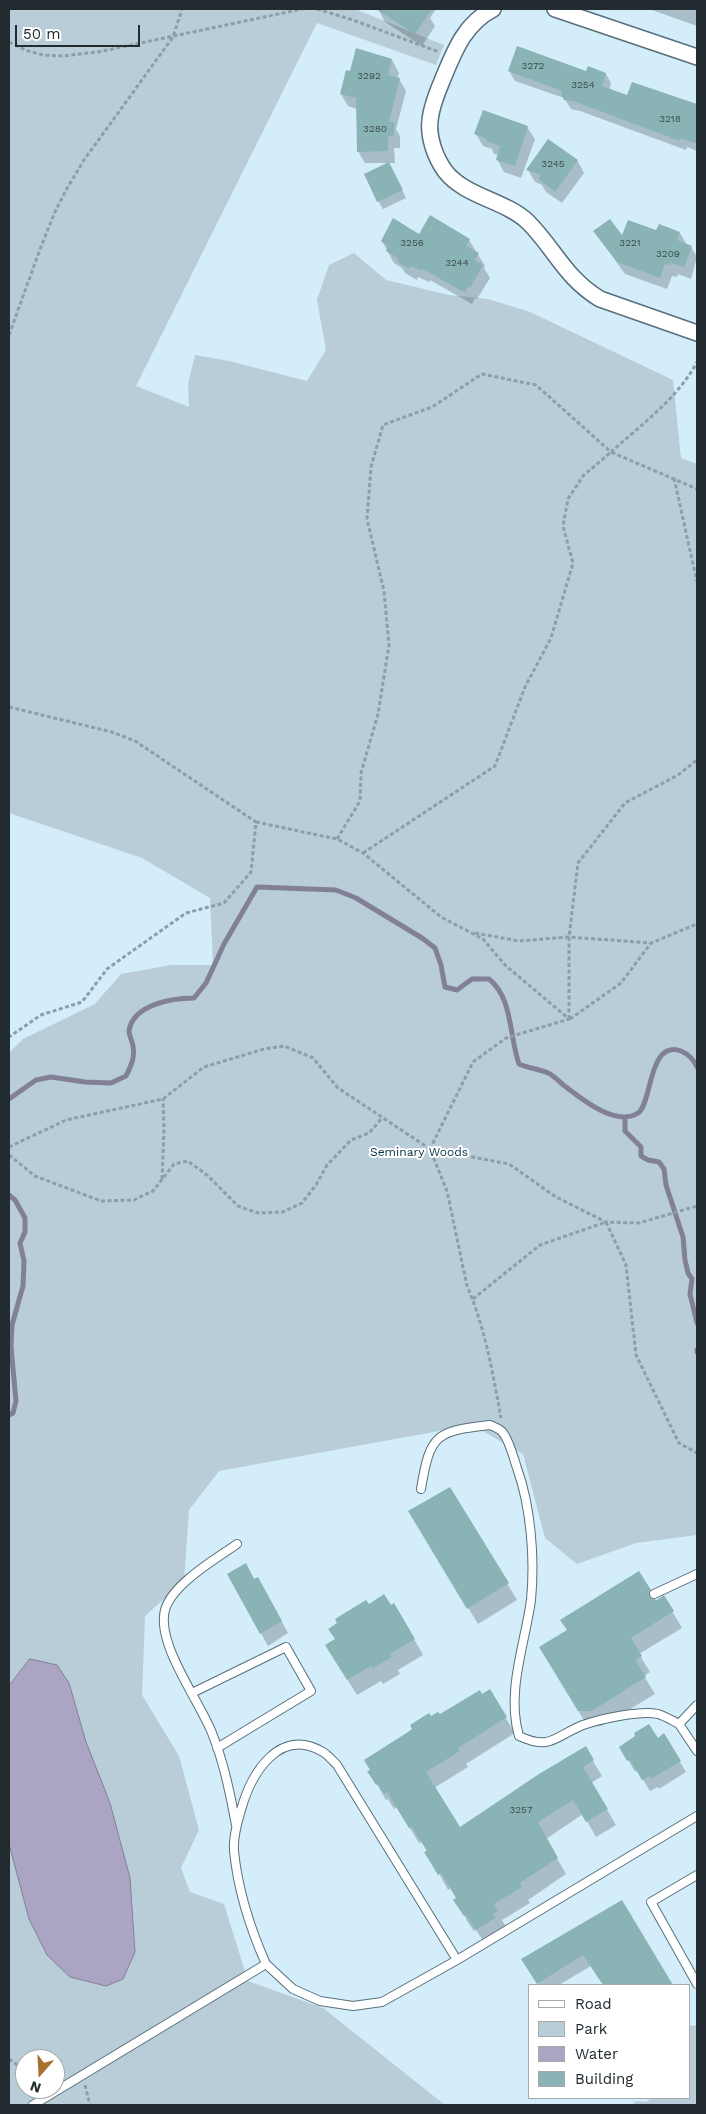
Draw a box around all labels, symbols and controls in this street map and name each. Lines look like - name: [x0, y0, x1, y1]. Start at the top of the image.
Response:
- scale bar: [18, 15, 142, 47]
- text: 50 m: [23, 25, 60, 43]
- house number: 3272: [522, 60, 544, 72]
- house number: 3292: [357, 70, 381, 82]
- house number: 3254: [571, 79, 595, 91]
- house number: 3218: [659, 113, 681, 125]
- house number: 3280: [363, 123, 387, 135]
- house number: 3245: [541, 158, 565, 170]
- house number: 3256: [400, 237, 424, 249]
- house number: 3221: [619, 237, 641, 249]
- house number: 3209: [656, 248, 680, 260]
- house number: 3244: [445, 257, 469, 269]
- park label: Seminary Woods: [370, 1145, 468, 1159]
- house number: 3257: [509, 1804, 533, 1816]
- legend: [528, 1984, 691, 2099]
- text: Road: [575, 1995, 612, 2013]
- text: Park: [575, 2020, 607, 2038]
- text: Water: [575, 2045, 618, 2063]
- north arrow: [15, 2049, 65, 2099]
- text: Building: [575, 2070, 633, 2088]
- text: N: [28, 2078, 43, 2096]

